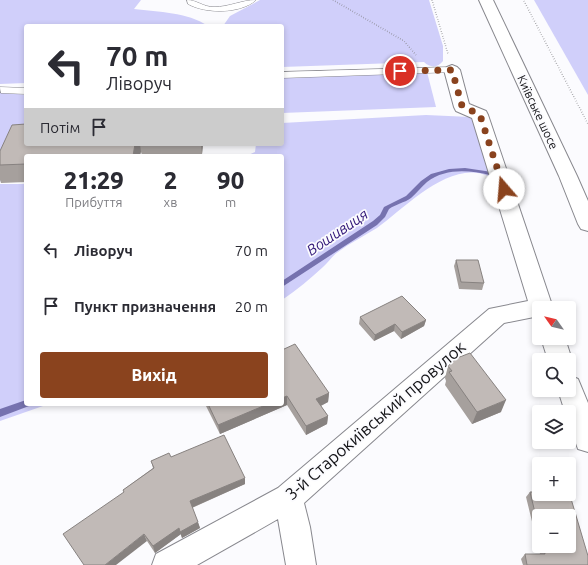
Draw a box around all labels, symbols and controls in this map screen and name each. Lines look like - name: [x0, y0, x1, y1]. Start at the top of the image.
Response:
- icon: left: [40, 40, 92, 92]
- text: 70 m: [106, 40, 168, 71]
- pin: [383, 54, 417, 88]
- icon: arrive: [389, 60, 411, 82]
- text: Ліворуч: [106, 73, 172, 93]
- street label: Київське шосе: [515, 73, 561, 151]
- icon: arrive: [88, 116, 110, 138]
- text: Потім: [40, 119, 80, 136]
- text: 21:29: [64, 167, 124, 194]
- text: 2: [164, 167, 177, 194]
- text: 90: [217, 167, 244, 194]
- position arrow: [483, 168, 525, 210]
- text: Прибуття: [65, 195, 122, 209]
- text: хв: [164, 195, 177, 209]
- text: m: [225, 195, 236, 209]
- water label: Вошивиця: [303, 205, 371, 259]
- icon: left: [40, 239, 62, 261]
- text: Ліворуч: [74, 242, 133, 259]
- text: 70 m: [235, 242, 268, 259]
- icon: arrive: [40, 295, 62, 317]
- text: Пункт призначення: [74, 298, 216, 315]
- text: 20 m: [235, 298, 268, 315]
- north arrow: [532, 301, 576, 345]
- map controls: [532, 301, 576, 553]
- street label: 3-й Старокиївський провулок: [281, 337, 469, 503]
- button: Вихід: [40, 352, 268, 398]
- button: search: [532, 353, 576, 397]
- button: layers: [532, 405, 576, 449]
- button: +: [532, 457, 576, 501]
- button: −: [532, 509, 576, 553]

